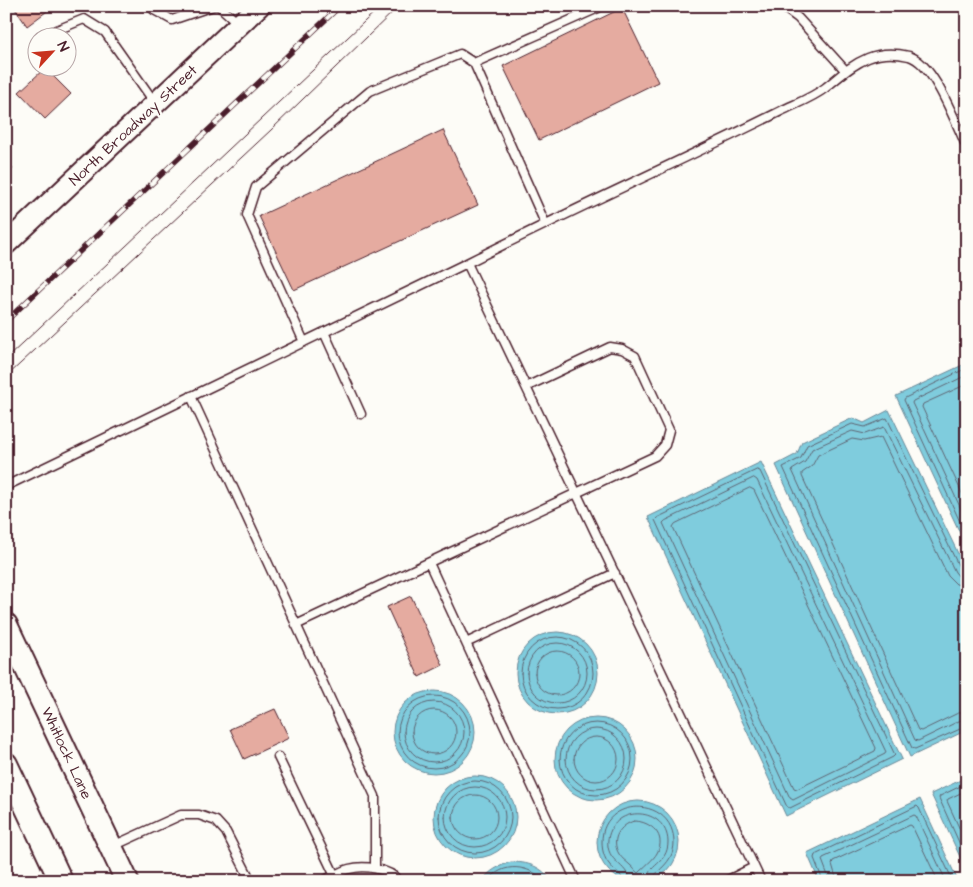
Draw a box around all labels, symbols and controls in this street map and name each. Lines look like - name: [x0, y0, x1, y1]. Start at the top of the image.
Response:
- north arrow: [28, 28, 78, 78]
- text: N: [52, 38, 74, 55]
- street label: North Broadway Street: [65, 60, 203, 191]
- street label: Whitlock Lane: [36, 704, 97, 803]

